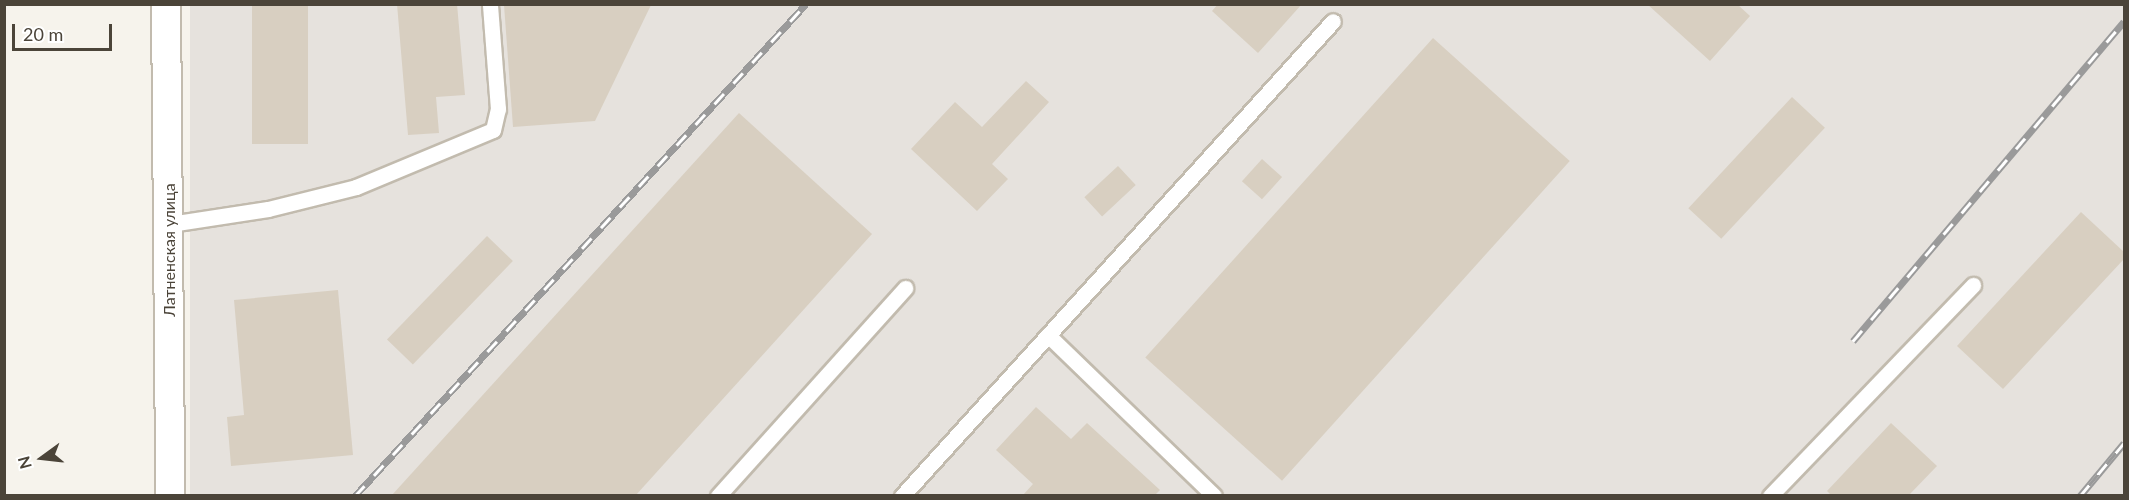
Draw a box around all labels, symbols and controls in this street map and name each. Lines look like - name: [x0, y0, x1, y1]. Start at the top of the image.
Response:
- scale bar: [15, 12, 116, 50]
- text: 20 m: [23, 23, 63, 45]
- street label: Латненская улица: [159, 183, 179, 317]
- north arrow: [12, 428, 72, 488]
- text: N: [13, 454, 35, 471]

